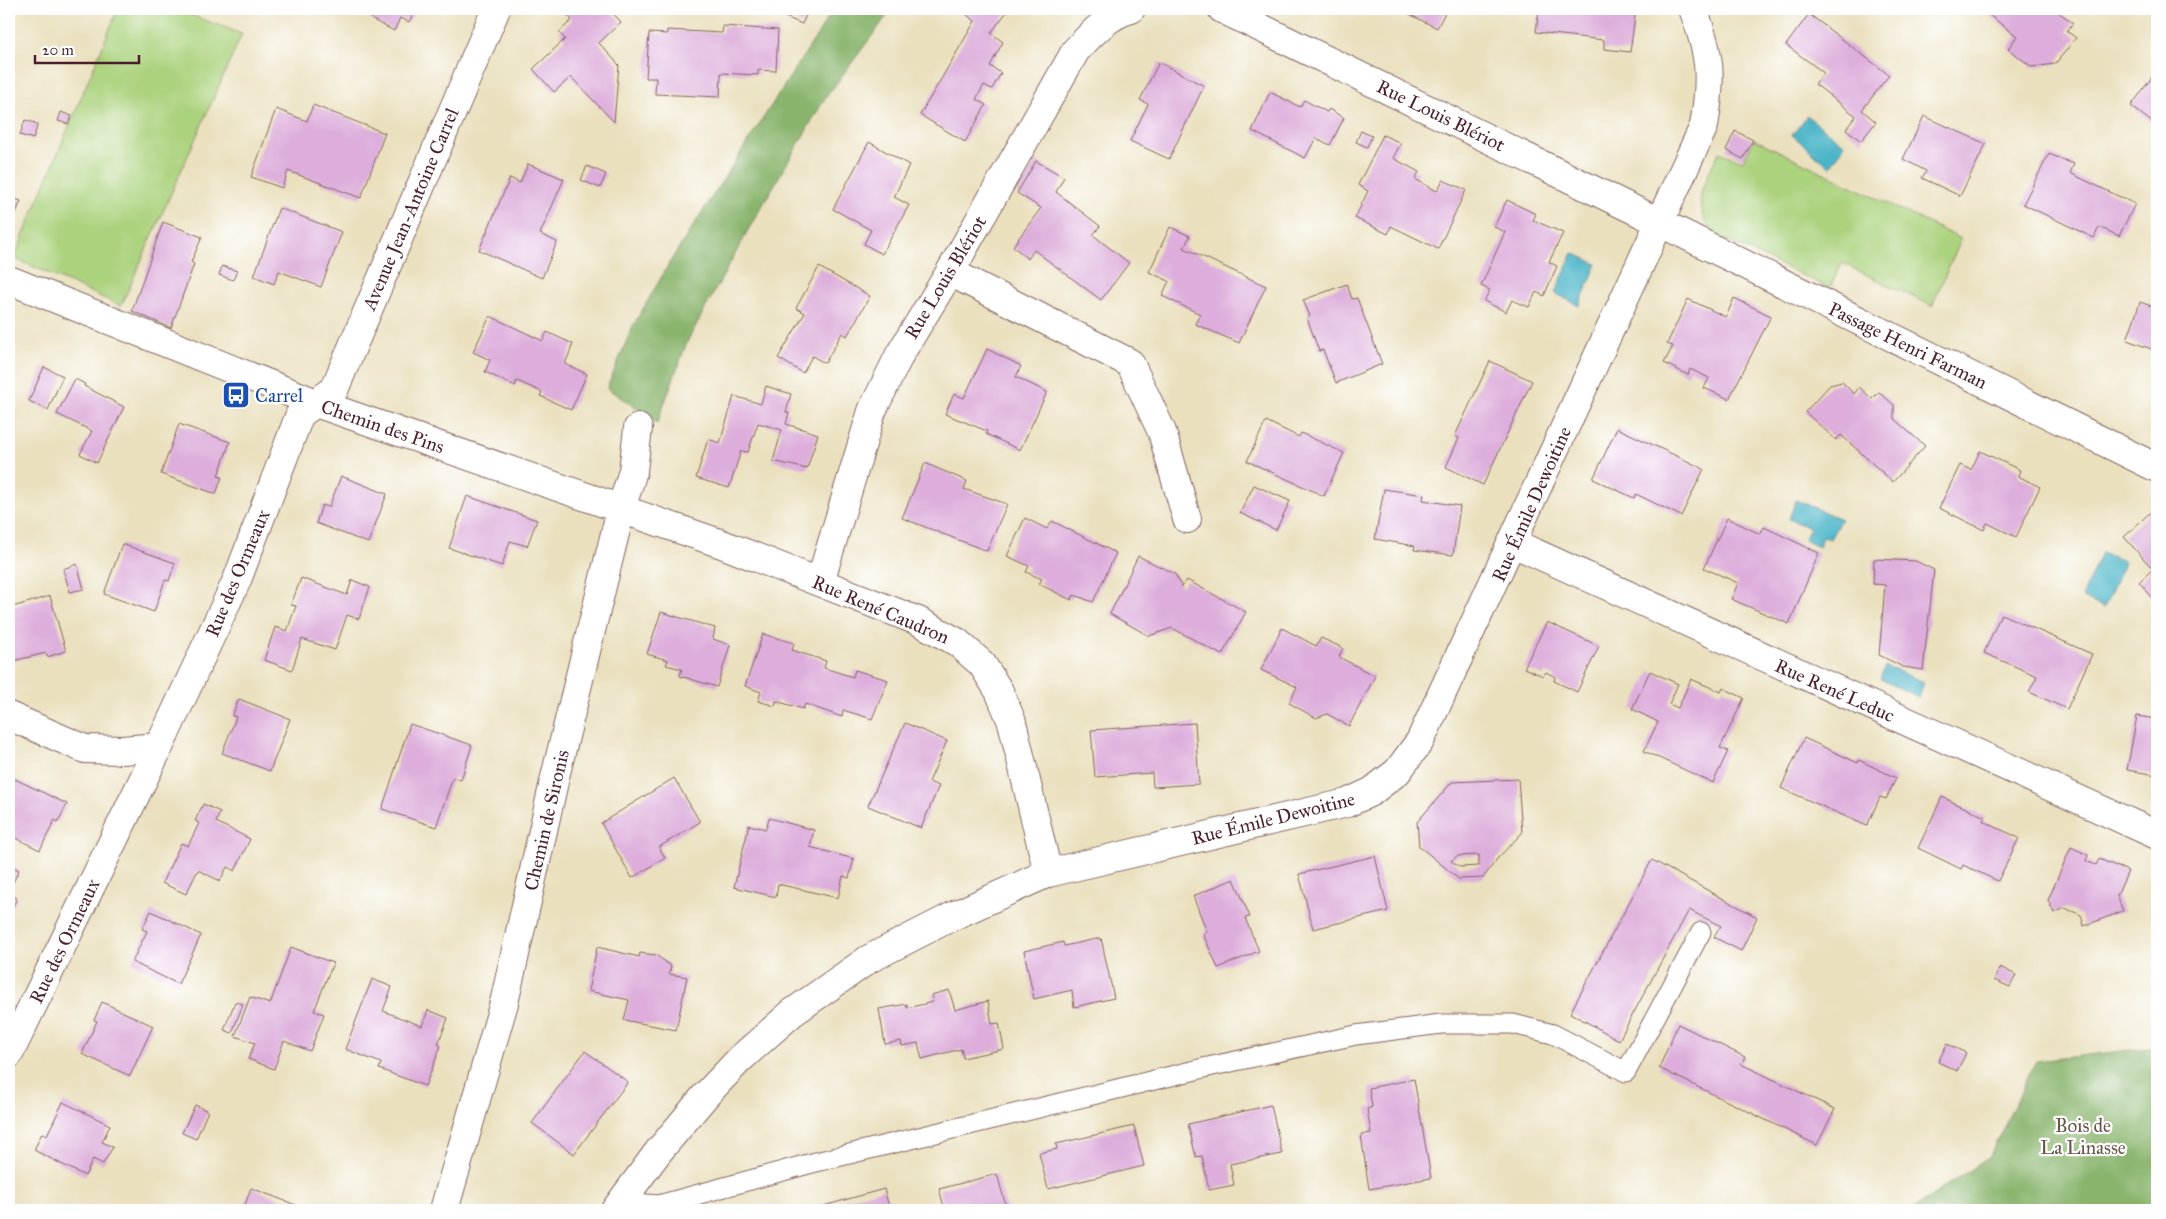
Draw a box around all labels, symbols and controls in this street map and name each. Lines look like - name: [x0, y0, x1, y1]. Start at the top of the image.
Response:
- scale bar: [35, 32, 139, 64]
- text: 20 m: [42, 41, 74, 59]
- street label: Rue Louis Blériot: [1373, 74, 1509, 157]
- street label: Avenue Jean-Antoine Carrel: [357, 104, 465, 315]
- street label: Rue Louis Blériot: [900, 211, 991, 343]
- street label: Passage Henri Farman: [1824, 297, 1991, 395]
- bus stop icon: Carrel: [221, 380, 251, 410]
- place label: Carrel: [255, 384, 304, 407]
- street label: Chemin des Pins: [318, 395, 447, 458]
- street label: Rue Émile Dewoitine: [1486, 423, 1576, 585]
- street label: Rue des Ormeaux: [200, 506, 275, 640]
- street label: Rue René Caudron: [809, 570, 953, 649]
- street label: Rue René Leduc: [1771, 654, 1898, 727]
- street label: Chemin de Sironis: [519, 747, 574, 893]
- street label: Rue Émile Dewoitine: [1189, 786, 1357, 850]
- street label: Rue des Ormeaux: [24, 875, 105, 1007]
- park label: Bois de La Linasse: [2040, 1114, 2126, 1159]

